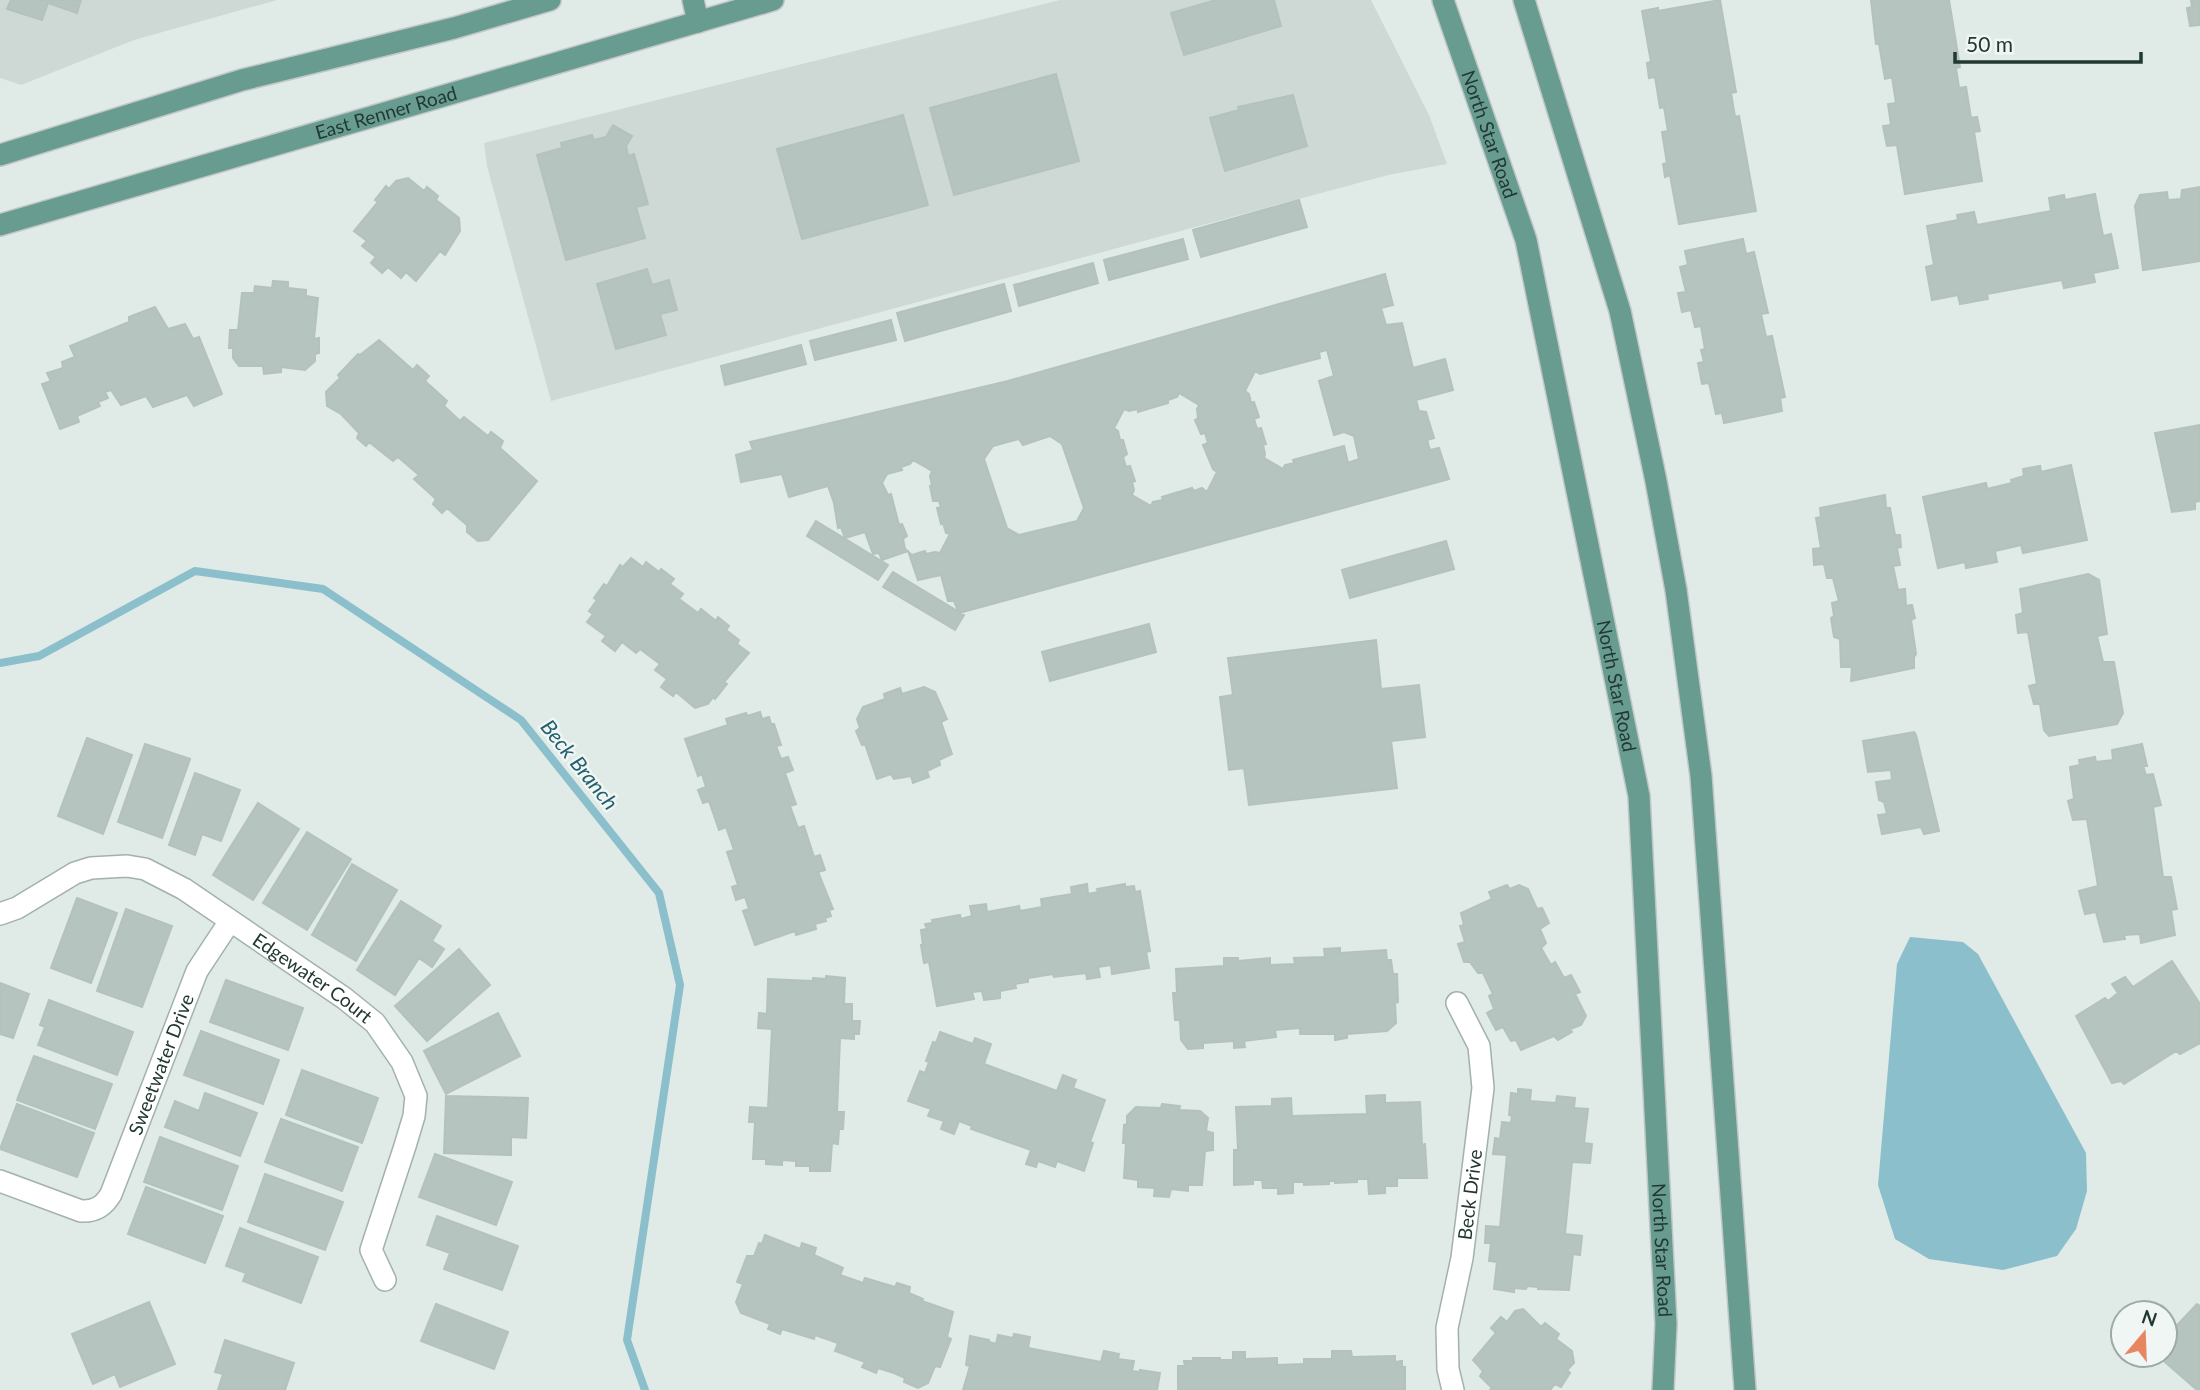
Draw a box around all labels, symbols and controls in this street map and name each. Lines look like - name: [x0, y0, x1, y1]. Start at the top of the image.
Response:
- scale bar: [1955, 21, 2140, 65]
- text: 50 m: [1966, 31, 2013, 56]
- street label: North Star Road: [1457, 67, 1523, 201]
- street label: East Renner Road: [312, 81, 459, 144]
- street label: North Star Road: [1593, 618, 1642, 754]
- water label: Beck Branch: [536, 714, 624, 814]
- street label: Edgewater Court: [249, 927, 378, 1028]
- street label: Sweetwater Drive: [123, 990, 198, 1138]
- street label: Beck Drive: [1452, 1148, 1486, 1241]
- street label: North Star Road: [1648, 1183, 1678, 1318]
- north arrow: [2109, 1299, 2179, 1369]
- text: N: [2139, 1304, 2160, 1331]

